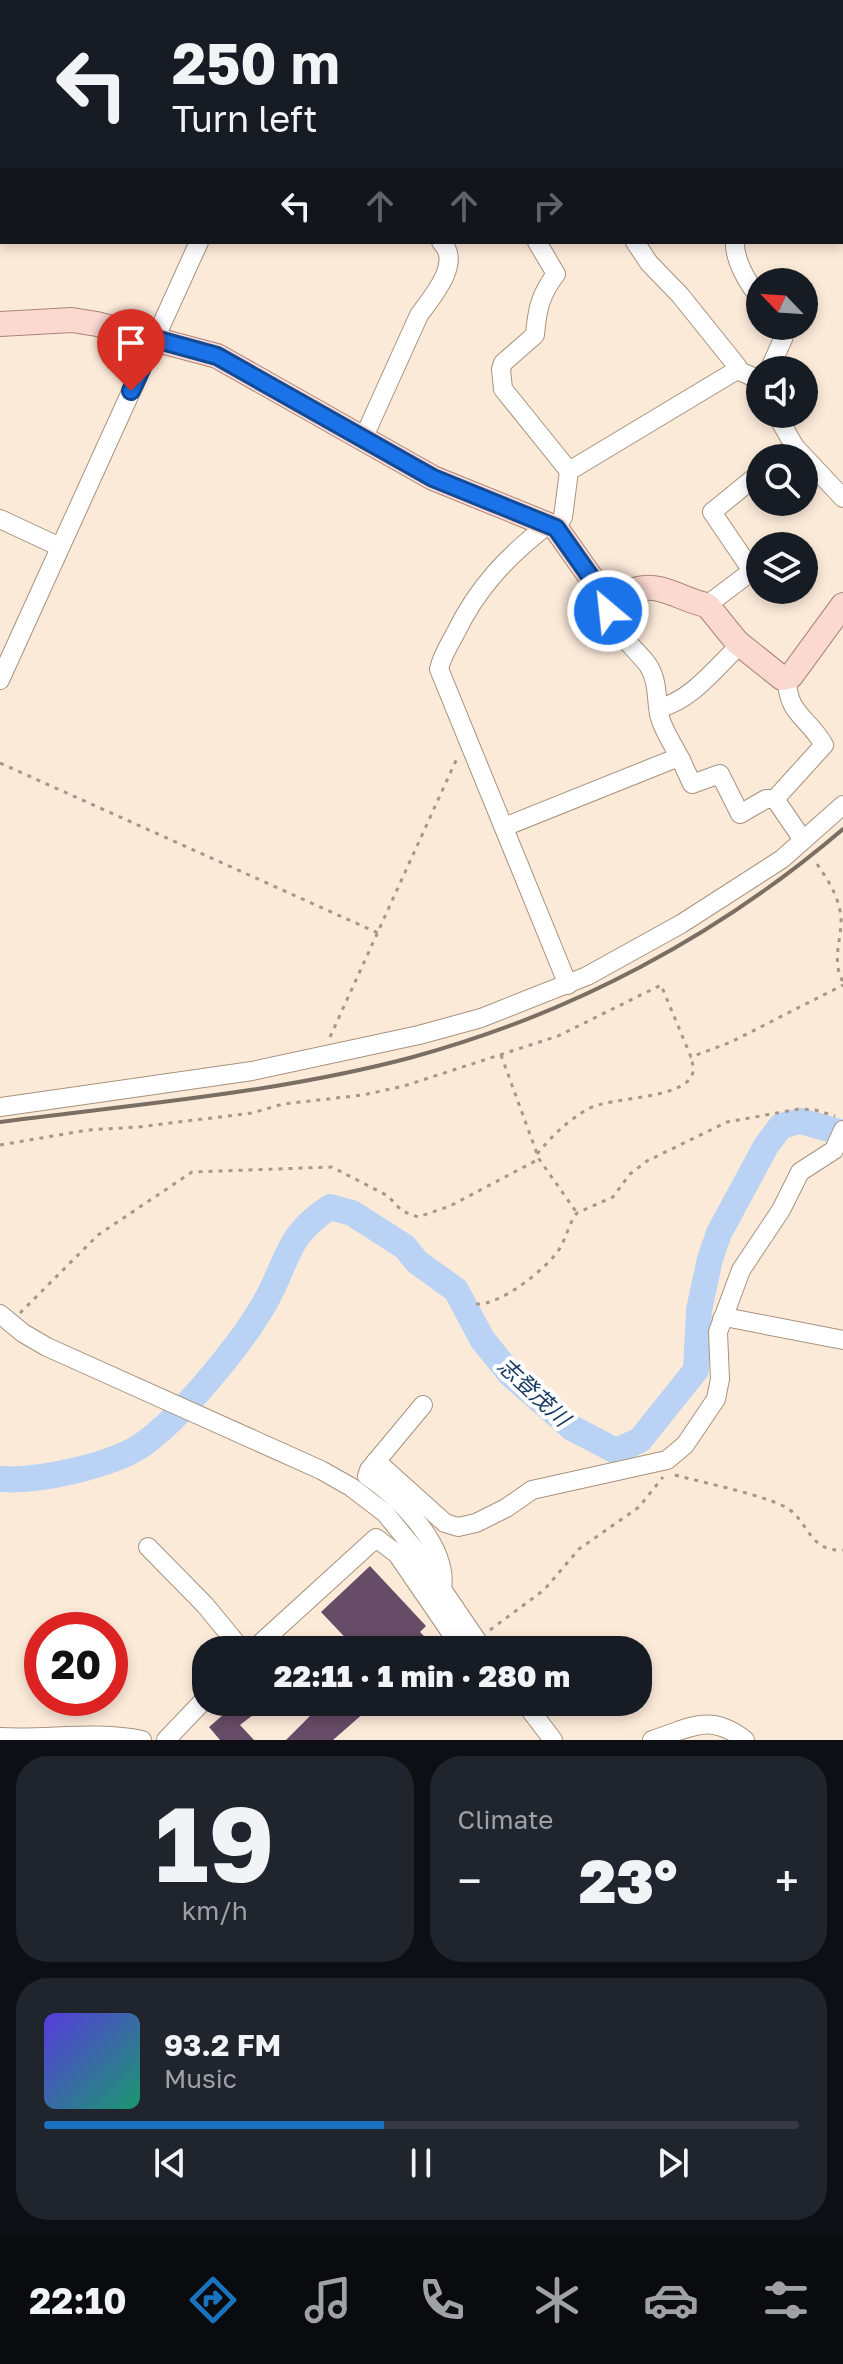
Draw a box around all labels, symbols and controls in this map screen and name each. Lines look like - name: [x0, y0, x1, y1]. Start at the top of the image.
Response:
- text: 250 m: [172, 29, 340, 96]
- icon: left: [40, 32, 144, 136]
- text: Turn left: [172, 97, 318, 140]
- icon: left: [274, 184, 318, 228]
- icon: ahead: [358, 184, 402, 228]
- icon: ahead: [442, 184, 486, 228]
- icon: right: [526, 184, 570, 228]
- north arrow: [746, 268, 818, 340]
- map controls: [746, 268, 818, 604]
- pin: [97, 309, 165, 391]
- icon: arrive: [109, 321, 153, 365]
- button: sound: [746, 356, 818, 428]
- button: search: [746, 444, 818, 516]
- button: layers: [746, 532, 818, 604]
- position arrow: [566, 569, 650, 653]
- water label: 志登茂川: [493, 1352, 577, 1433]
- speed limit sign: 20: [24, 1612, 128, 1716]
- text: 22:11 · 1 min · 280 m: [274, 1658, 570, 1694]
- text: 19: [155, 1780, 275, 1905]
- text: Climate: [458, 1804, 553, 1835]
- text: 23°: [579, 1844, 677, 1916]
- text: −: [458, 1854, 482, 1907]
- text: +: [775, 1854, 799, 1907]
- text: km/h: [182, 1895, 248, 1926]
- text: 93.2 FM: [164, 2027, 281, 2063]
- text: Music: [164, 2063, 237, 2094]
- icon: previous: [148, 2141, 192, 2185]
- icon: pause: [399, 2141, 443, 2185]
- icon: next: [651, 2141, 695, 2185]
- icon: directions: [185, 2272, 241, 2328]
- icon: music: [300, 2272, 356, 2328]
- icon: phone: [414, 2272, 470, 2328]
- icon: climate: [529, 2272, 585, 2328]
- icon: car: [643, 2272, 699, 2328]
- icon: filters: [758, 2272, 814, 2328]
- text: 22:10: [29, 2279, 127, 2322]

